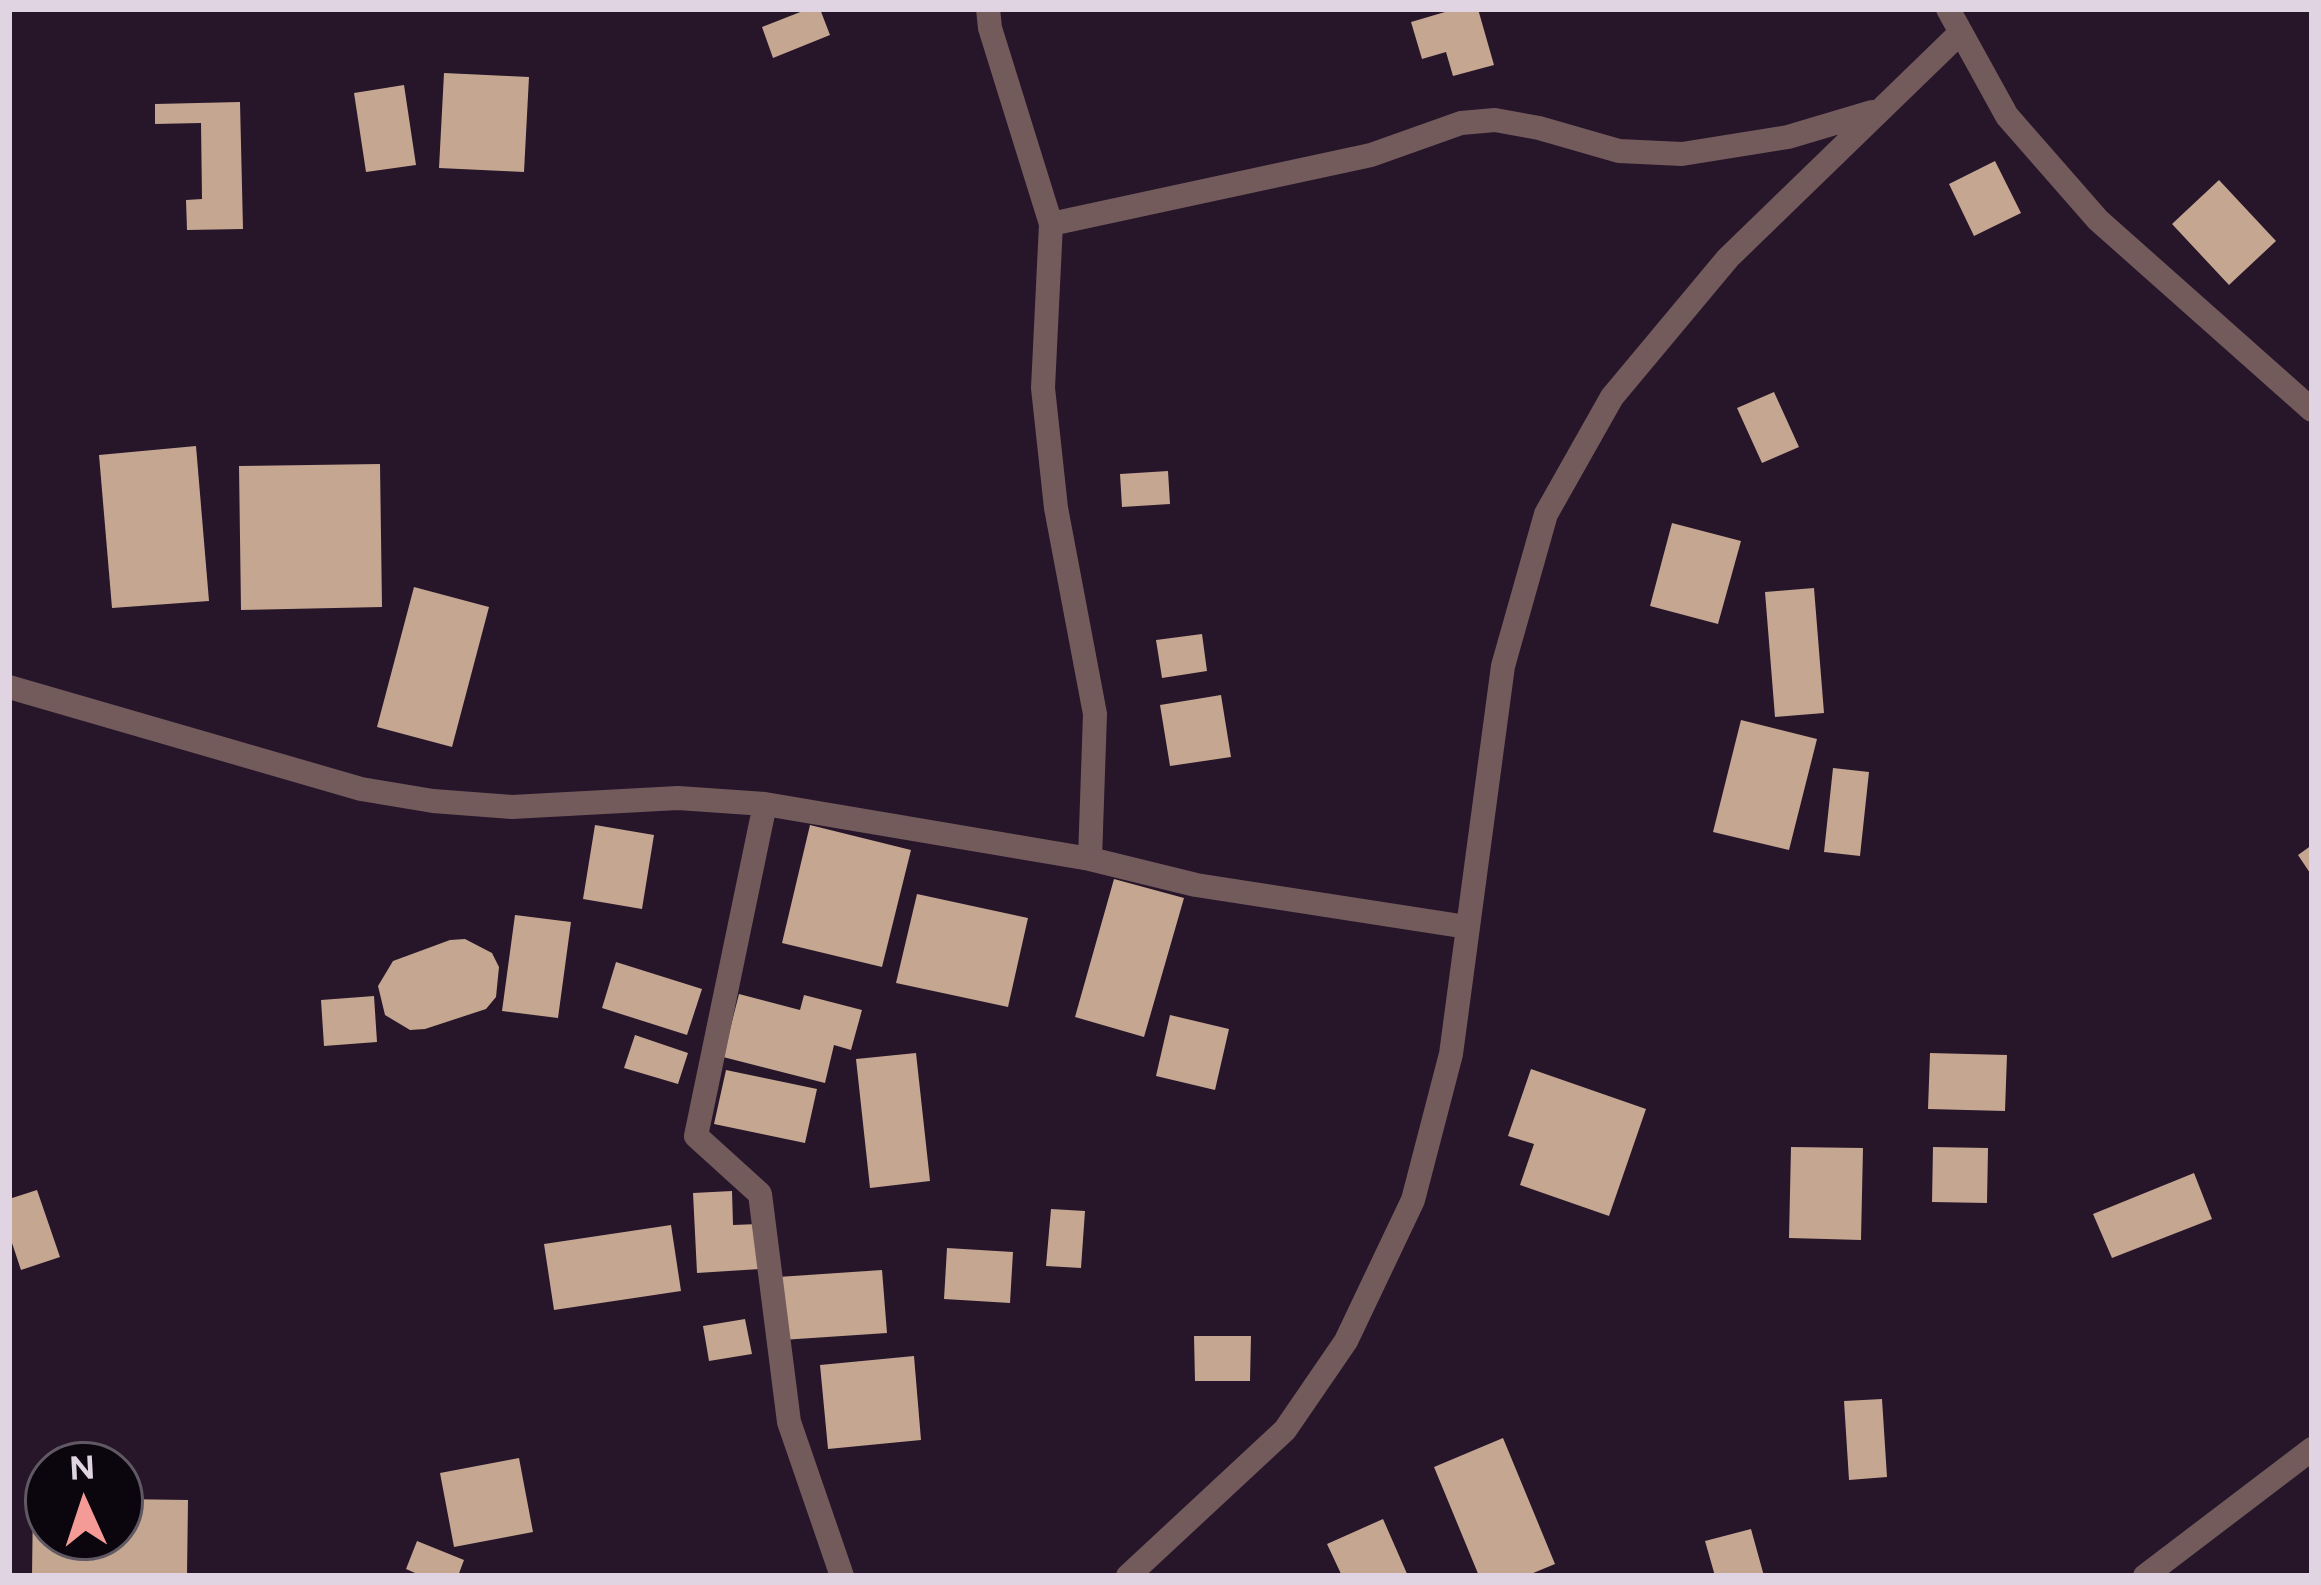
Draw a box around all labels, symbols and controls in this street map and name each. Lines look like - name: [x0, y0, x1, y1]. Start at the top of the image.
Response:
- north arrow: [24, 1441, 144, 1561]
- text: N: [68, 1447, 96, 1488]

